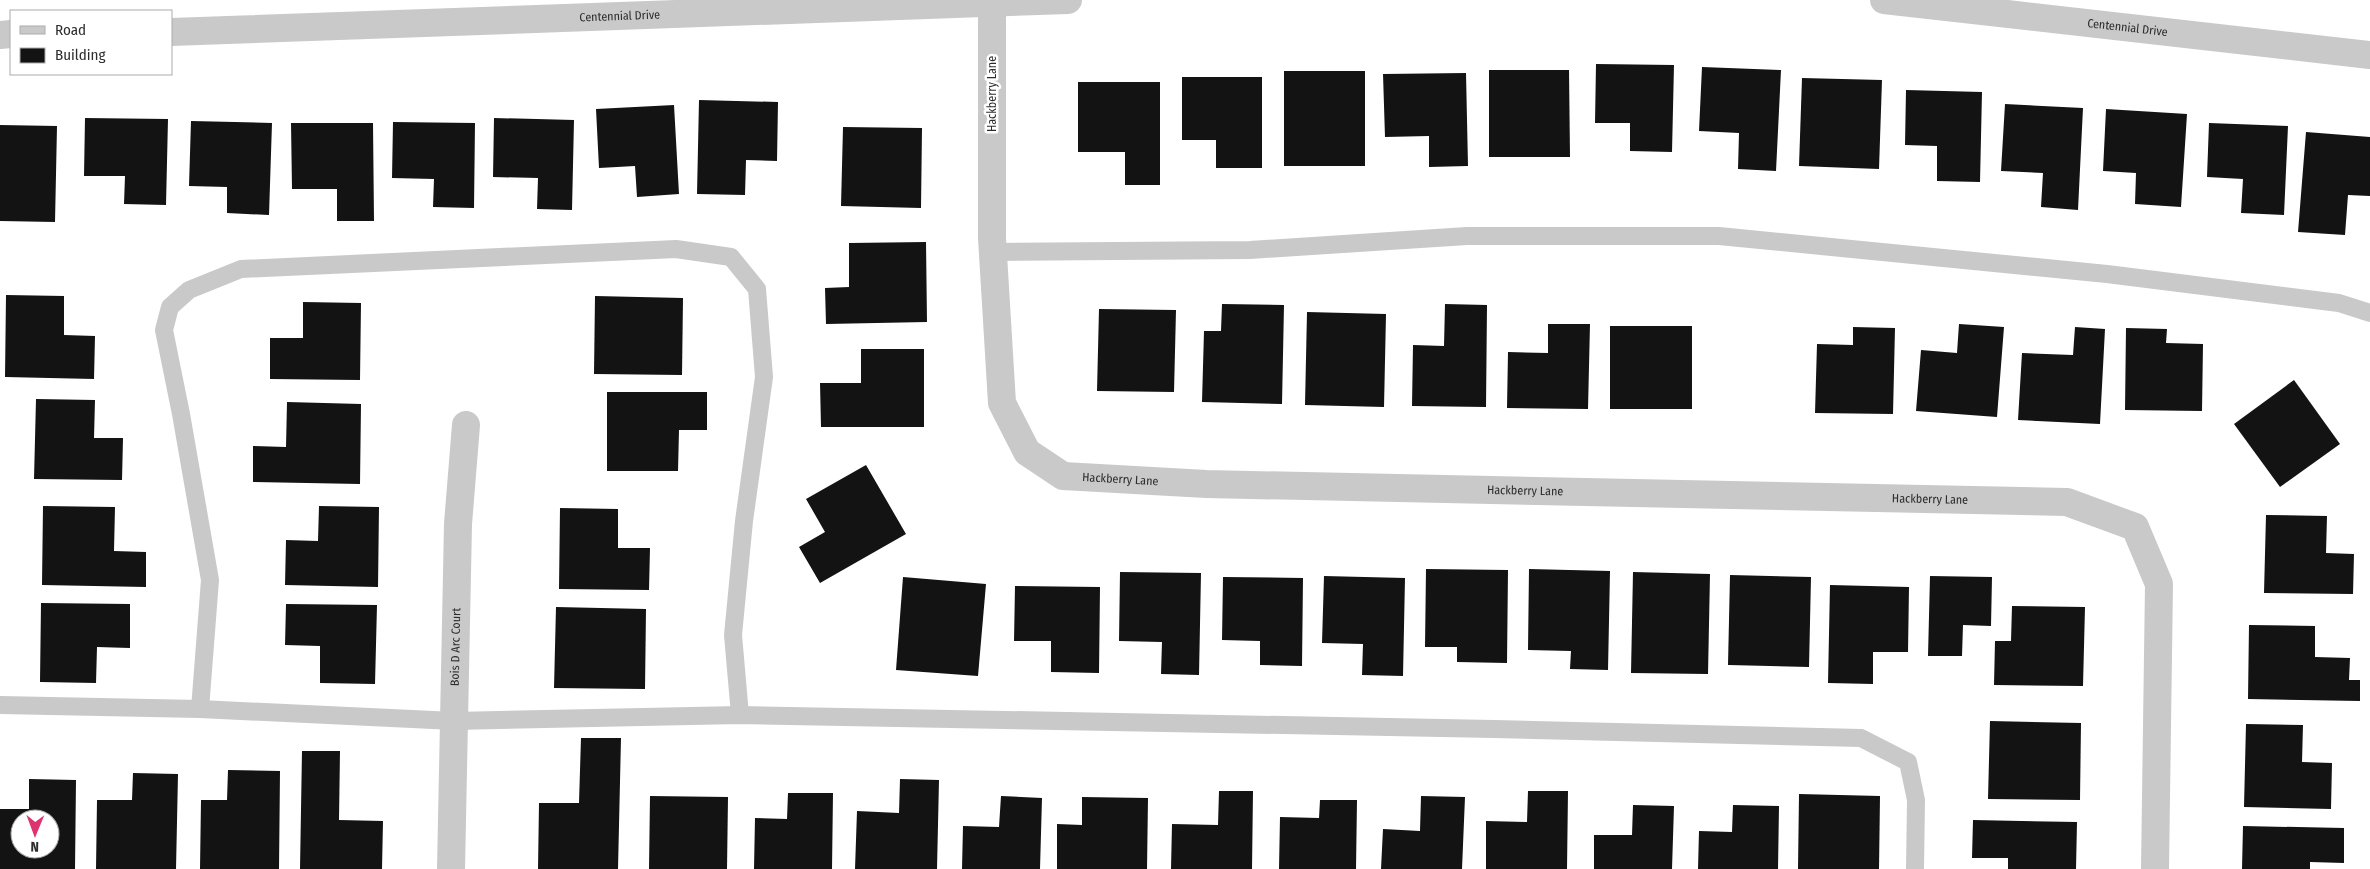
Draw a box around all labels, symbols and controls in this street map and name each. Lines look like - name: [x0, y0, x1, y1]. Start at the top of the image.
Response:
- street label: Centennial Drive: [579, 8, 660, 24]
- legend: [10, 10, 172, 75]
- street label: Centennial Drive: [2087, 16, 2168, 39]
- text: Road: [55, 21, 86, 39]
- text: Building: [55, 46, 106, 64]
- street label: Hackberry Lane: [985, 56, 999, 132]
- street label: Hackberry Lane: [1082, 470, 1159, 488]
- street label: Hackberry Lane: [1487, 483, 1563, 498]
- street label: Hackberry Lane: [1892, 491, 1968, 507]
- street label: Bois D Arc Court: [448, 608, 463, 686]
- north arrow: [10, 809, 60, 859]
- text: N: [30, 838, 39, 855]

